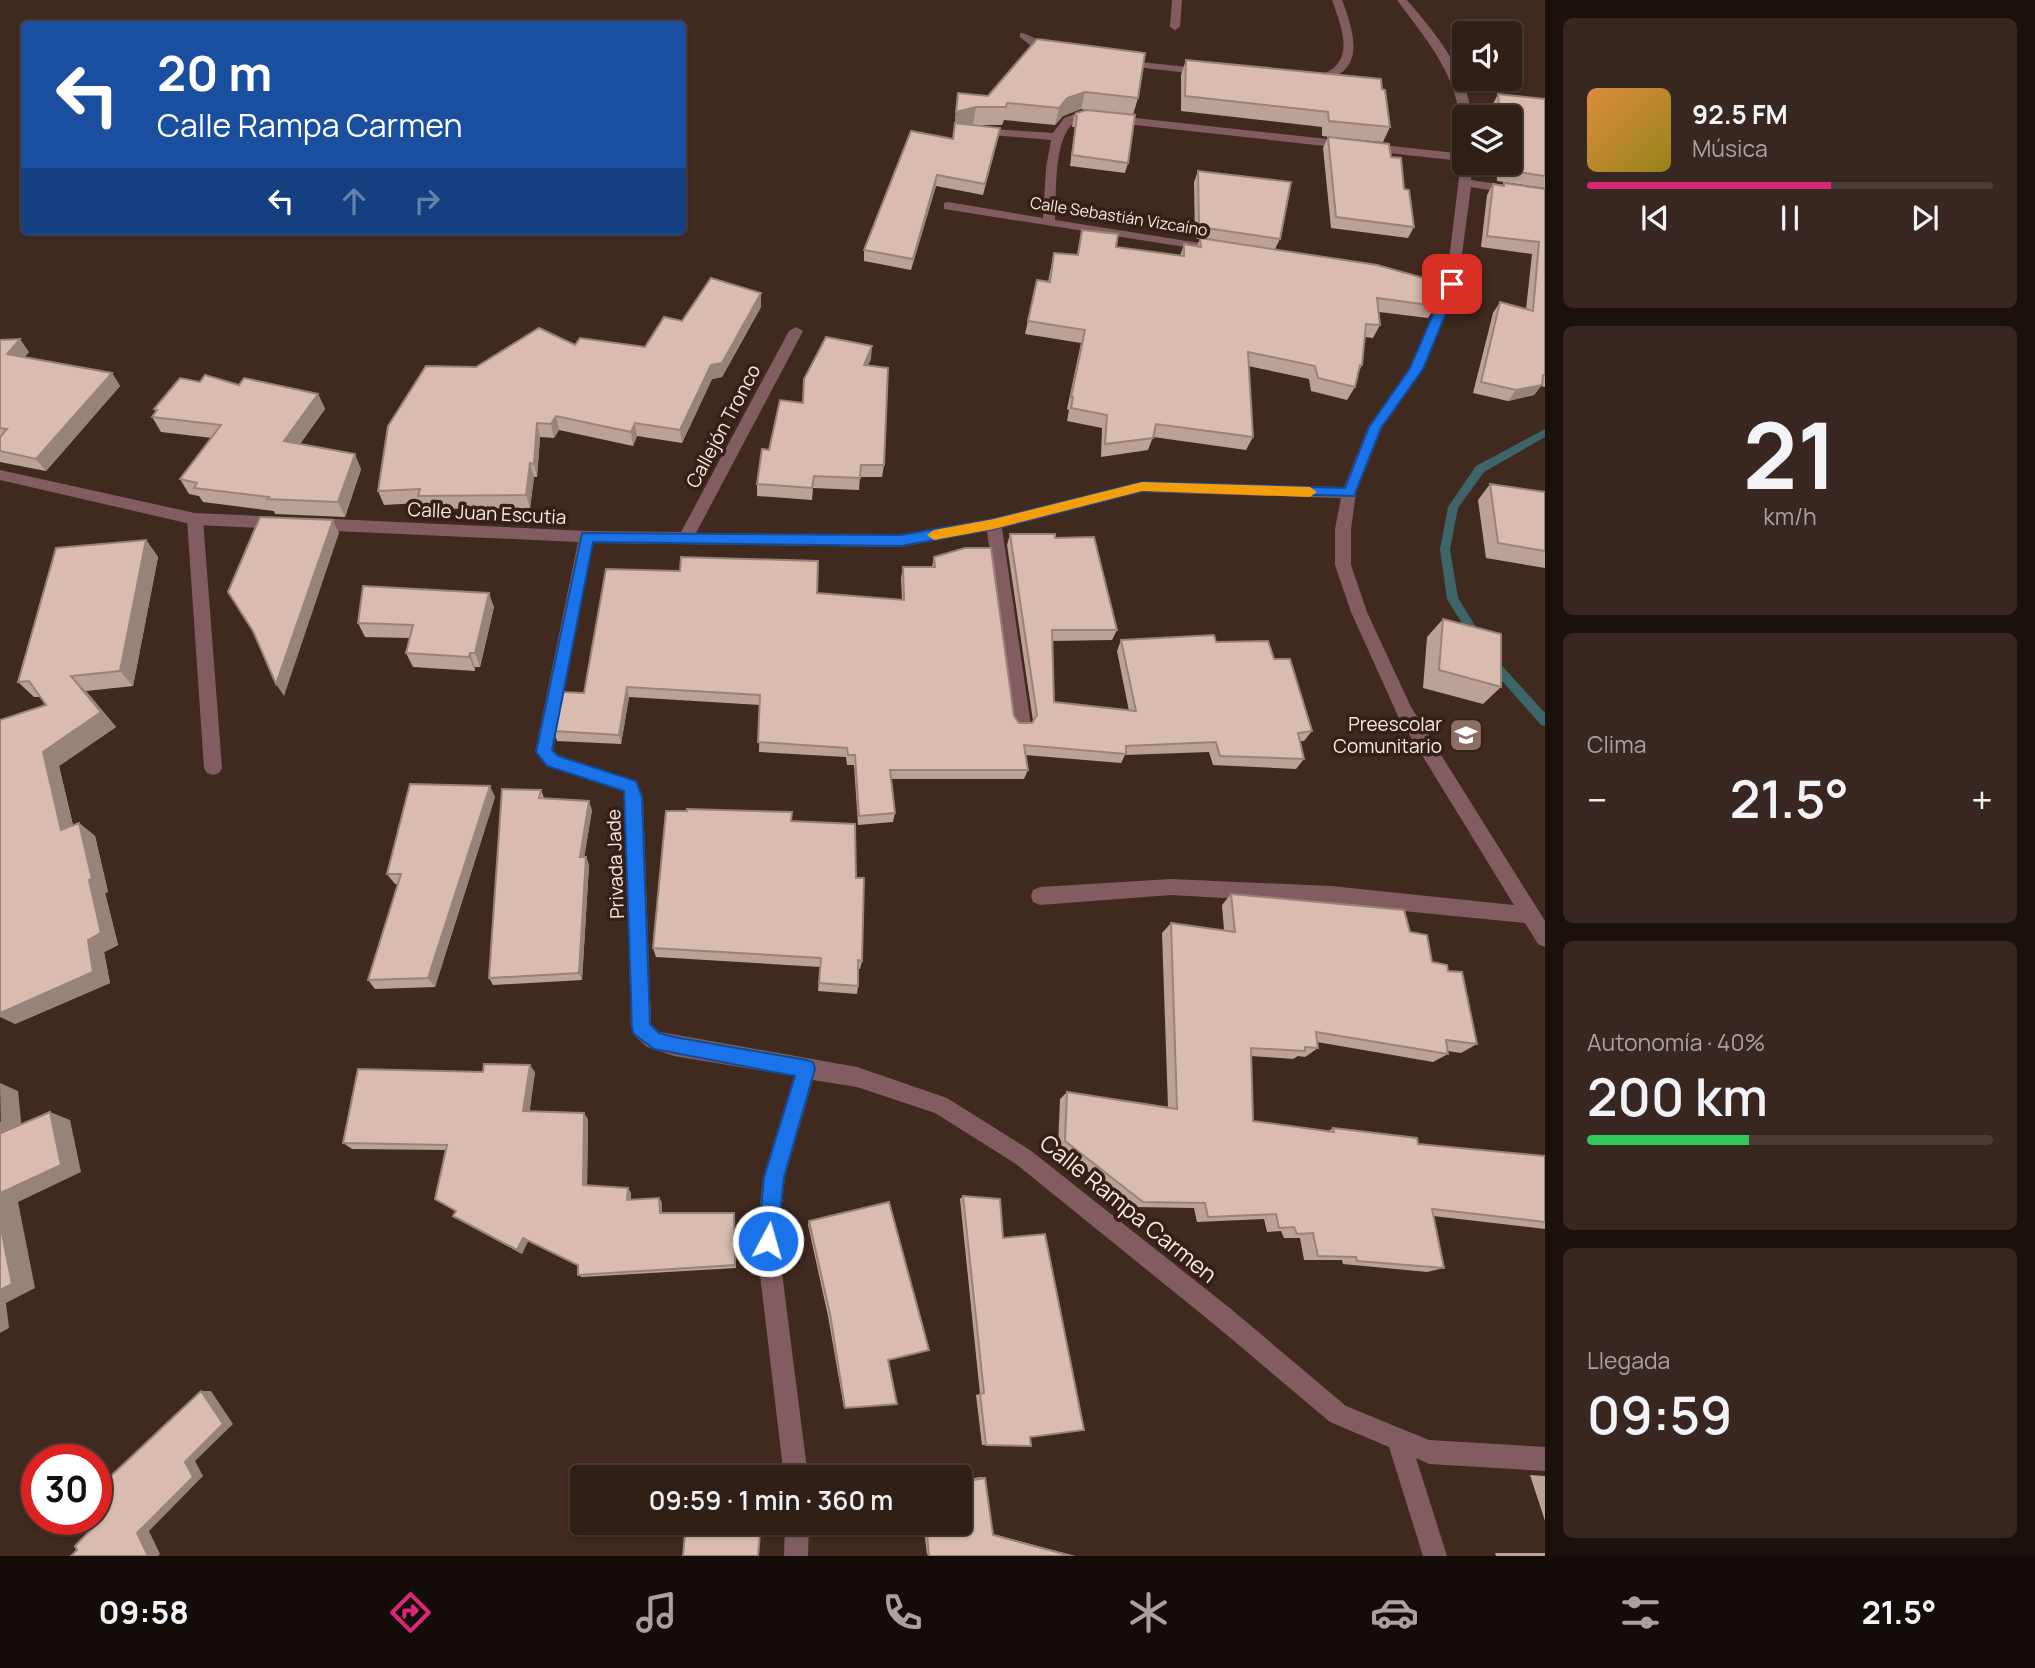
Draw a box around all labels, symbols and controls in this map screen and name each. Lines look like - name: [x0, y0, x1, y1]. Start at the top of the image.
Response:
- map controls: [1452, 21, 1522, 175]
- button: sound: [1452, 21, 1522, 91]
- text: 20 m: [157, 39, 272, 106]
- icon: left: [42, 49, 133, 140]
- text: 92.5 FM: [1692, 96, 1788, 132]
- text: Calle Rampa Carmen: [157, 103, 462, 147]
- button: layers: [1452, 105, 1522, 175]
- text: Música: [1692, 132, 1768, 164]
- icon: left: [262, 182, 300, 220]
- icon: ahead: [335, 182, 373, 220]
- icon: right: [408, 182, 446, 220]
- street label: Calle Sebastián Vizcaíno: [1029, 191, 1209, 241]
- icon: previous: [1636, 199, 1674, 237]
- icon: pause: [1771, 199, 1809, 237]
- icon: next: [1906, 199, 1944, 237]
- pin: [1422, 254, 1482, 314]
- icon: arrive: [1433, 265, 1471, 303]
- street label: Callejón Tronco: [680, 360, 766, 492]
- text: 21: [1743, 392, 1837, 516]
- street label: Calle Juan Escutia: [407, 496, 567, 530]
- text: km/h: [1763, 500, 1817, 532]
- place label: Preescolar Comunitario: [1333, 711, 1442, 759]
- school or university icon: Preescolar Comunitario: [1447, 716, 1485, 754]
- text: Clima: [1587, 728, 1646, 760]
- text: 21.5°: [1730, 763, 1849, 834]
- text: −: [1587, 773, 1608, 825]
- text: +: [1971, 773, 1993, 825]
- street label: Privada Jade: [600, 809, 630, 919]
- text: Autonomía · 40%: [1587, 1026, 1765, 1058]
- text: 200 km: [1587, 1061, 1768, 1132]
- street label: Calle Rampa Carmen: [1034, 1126, 1224, 1290]
- position arrow: [731, 1204, 805, 1278]
- text: Llegada: [1587, 1344, 1670, 1376]
- text: 09:59: [1587, 1379, 1732, 1450]
- speed limit sign: 30: [21, 1444, 112, 1535]
- text: 09:59 · 1 min · 360 m: [649, 1482, 893, 1518]
- icon: directions: [386, 1588, 435, 1637]
- icon: music: [632, 1588, 681, 1637]
- icon: phone: [878, 1588, 927, 1637]
- icon: climate: [1124, 1588, 1173, 1637]
- icon: car: [1370, 1588, 1419, 1637]
- icon: filters: [1616, 1588, 1665, 1637]
- text: 09:58: [99, 1590, 189, 1634]
- text: 21.5°: [1862, 1590, 1936, 1634]

